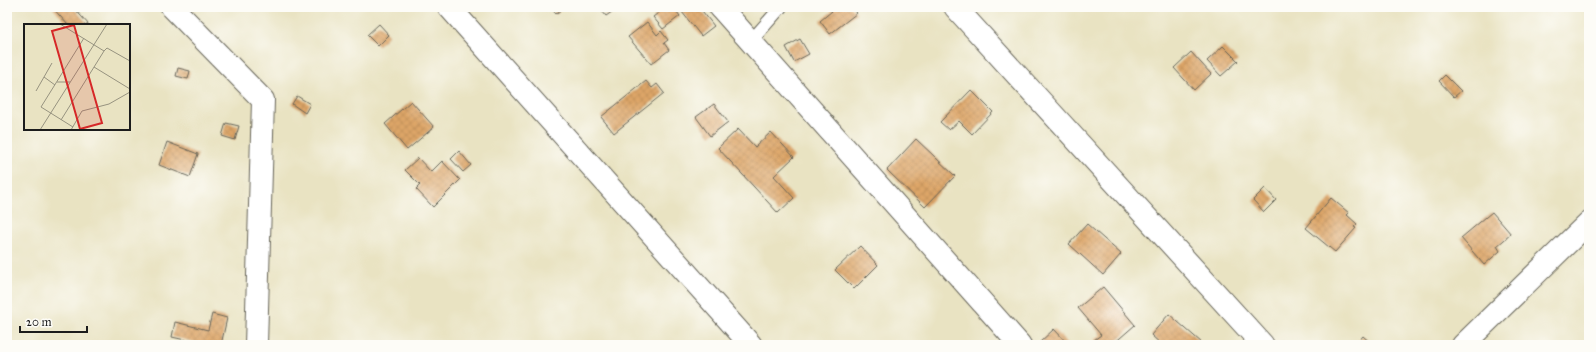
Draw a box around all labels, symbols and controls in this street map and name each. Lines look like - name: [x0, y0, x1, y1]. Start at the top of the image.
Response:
- inset map: [24, 24, 130, 130]
- scale bar: [20, 308, 87, 334]
- text: 20 m: [26, 315, 52, 329]

